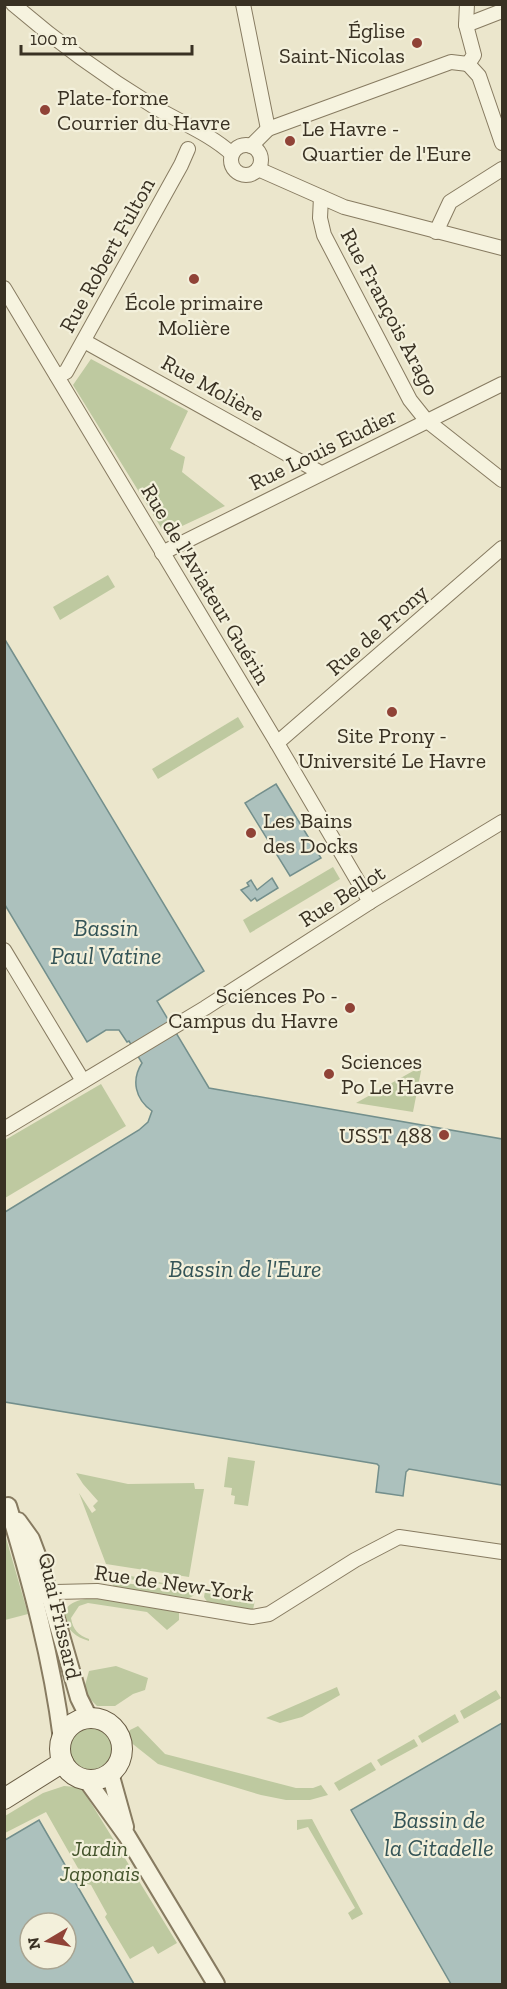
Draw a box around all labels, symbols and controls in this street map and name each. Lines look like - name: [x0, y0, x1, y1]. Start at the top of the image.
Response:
- place label: Église Saint-Nicolas: [279, 17, 405, 69]
- scale bar: [21, 18, 192, 56]
- text: 100 m: [30, 28, 78, 50]
- marker: Église Saint-Nicolas: [410, 36, 424, 50]
- place label: Plate-forme Courrier du Havre: [57, 84, 230, 136]
- marker: Plate-forme Courrier du Havre: [38, 103, 52, 117]
- place label: Le Havre - Quartier de l'Eure: [302, 115, 471, 167]
- marker: Le Havre - Quartier de l'Eure: [283, 134, 297, 148]
- street label: Rue Robert Fulton: [53, 173, 161, 337]
- street label: Rue François Arago: [335, 224, 445, 400]
- marker: École primaire Molière: [187, 272, 201, 286]
- place label: École primaire Molière: [125, 289, 263, 341]
- street label: Rue Molière: [157, 349, 269, 427]
- street label: Rue Louis Eudier: [245, 402, 401, 496]
- street label: Rue de l'Aviateur Guérin: [135, 479, 277, 689]
- street label: Rue de Prony: [321, 578, 434, 681]
- marker: Site Prony - Université Le Havre: [385, 705, 399, 719]
- place label: Site Prony - Université Le Havre: [298, 722, 486, 774]
- place label: Les Bains des Docks: [263, 807, 358, 859]
- marker: Les Bains des Docks: [244, 826, 258, 840]
- street label: Rue Bellot: [294, 859, 391, 933]
- water label: Bassin Paul Vatine: [50, 913, 162, 970]
- place label: Sciences Po - Campus du Havre: [168, 982, 338, 1034]
- marker: Sciences Po - Campus du Havre: [343, 1001, 357, 1015]
- place label: Sciences Po Le Havre: [341, 1048, 454, 1100]
- marker: Sciences Po Le Havre: [322, 1067, 336, 1081]
- place label: USST 488: [339, 1122, 432, 1149]
- marker: USST 488: [437, 1128, 451, 1142]
- water label: Bassin de l'Eure: [168, 1254, 322, 1283]
- street label: Quai Frissard: [32, 1550, 88, 1682]
- street label: Rue de New-York: [93, 1558, 256, 1608]
- water label: Bassin de la Citadelle: [384, 1805, 494, 1862]
- park label: Jardin Japonais: [59, 1835, 140, 1887]
- north arrow: [18, 1911, 78, 1971]
- text: N: [23, 1936, 44, 1951]

